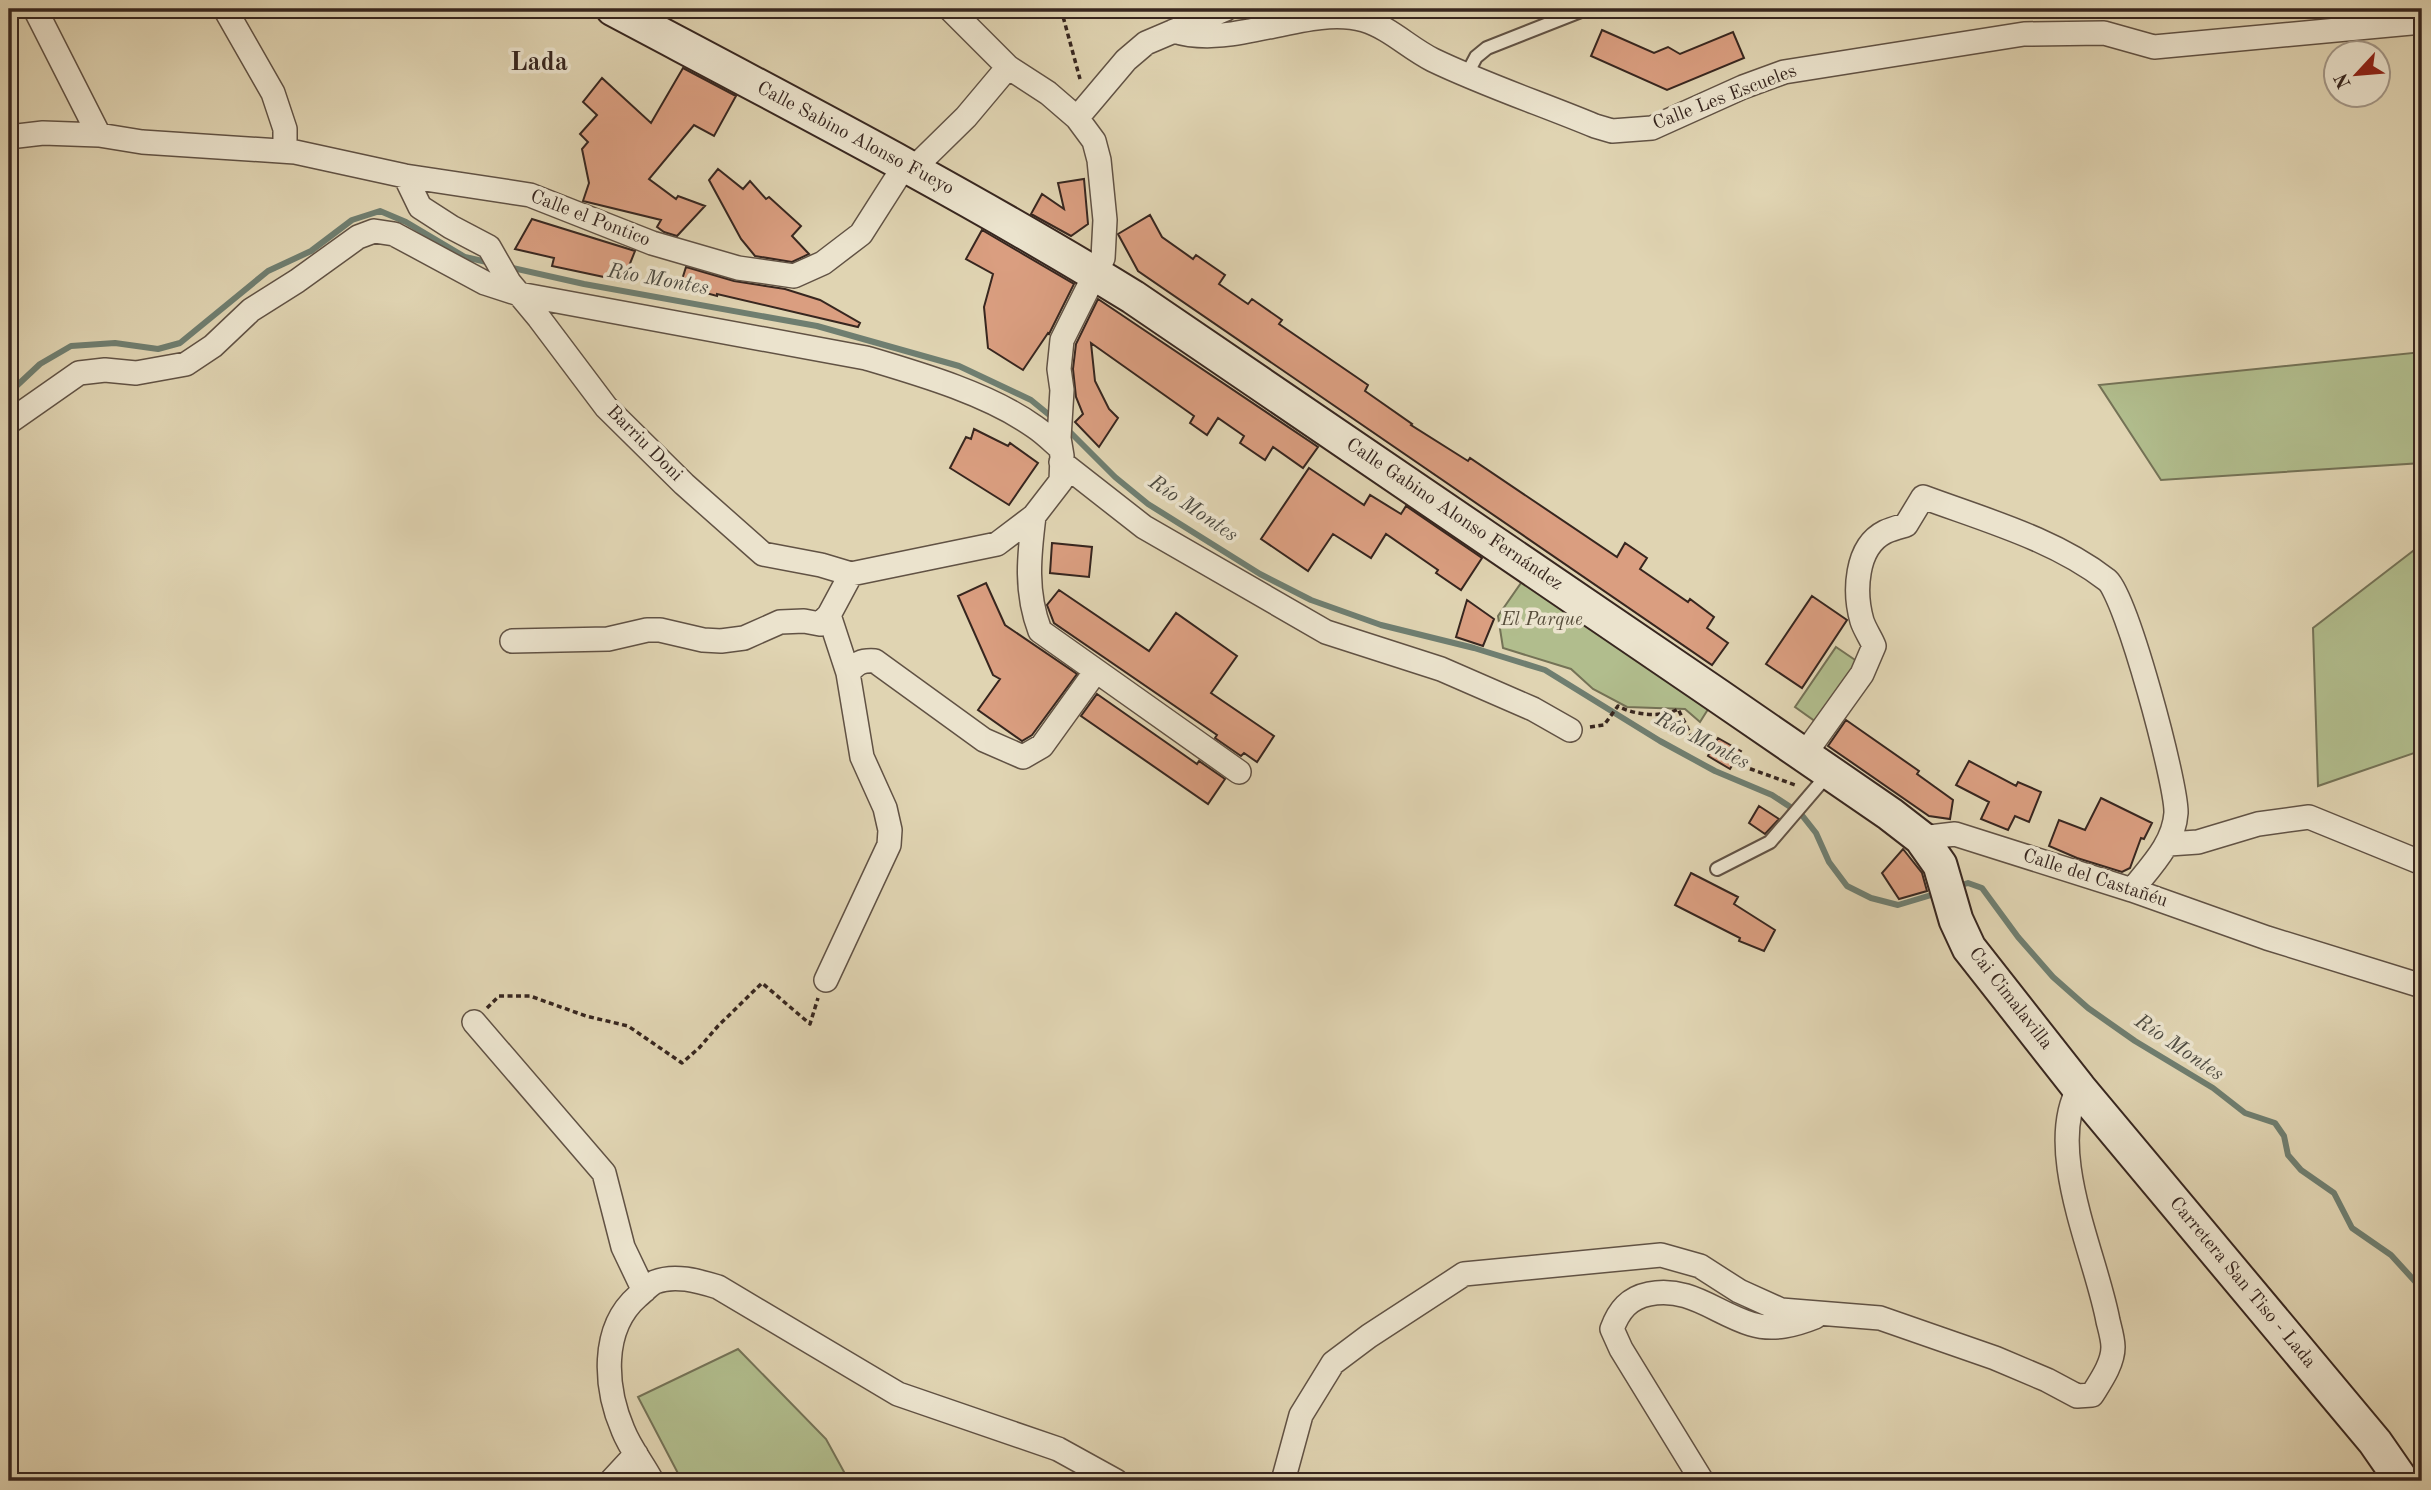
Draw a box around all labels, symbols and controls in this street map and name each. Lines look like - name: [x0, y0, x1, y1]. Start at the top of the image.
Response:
- north arrow: [2322, 38, 2392, 108]
- district label: Lada: [510, 50, 568, 76]
- street label: Calle Les Escueles: [1651, 62, 1799, 134]
- text: N: [2332, 69, 2356, 91]
- street label: Calle Sabino Alonso Fueyo: [753, 79, 957, 199]
- street label: Calle el Pontico: [527, 187, 653, 251]
- water label: Río Montes: [605, 261, 710, 299]
- street label: Barriu Doni: [603, 403, 685, 485]
- street label: Calle Gabino Alonso Fernández: [1342, 435, 1566, 595]
- water label: Río Montes: [1144, 471, 1241, 546]
- park label: El Parque: [1500, 611, 1583, 630]
- water label: Río Montes: [1651, 708, 1753, 774]
- street label: Calle del Castañéu: [2020, 847, 2170, 911]
- street label: Cai Cimalavilla: [1964, 944, 2056, 1054]
- water label: Río Montes: [2130, 1010, 2227, 1085]
- street label: Carretera San Tiso - Lada: [2165, 1194, 2319, 1373]

